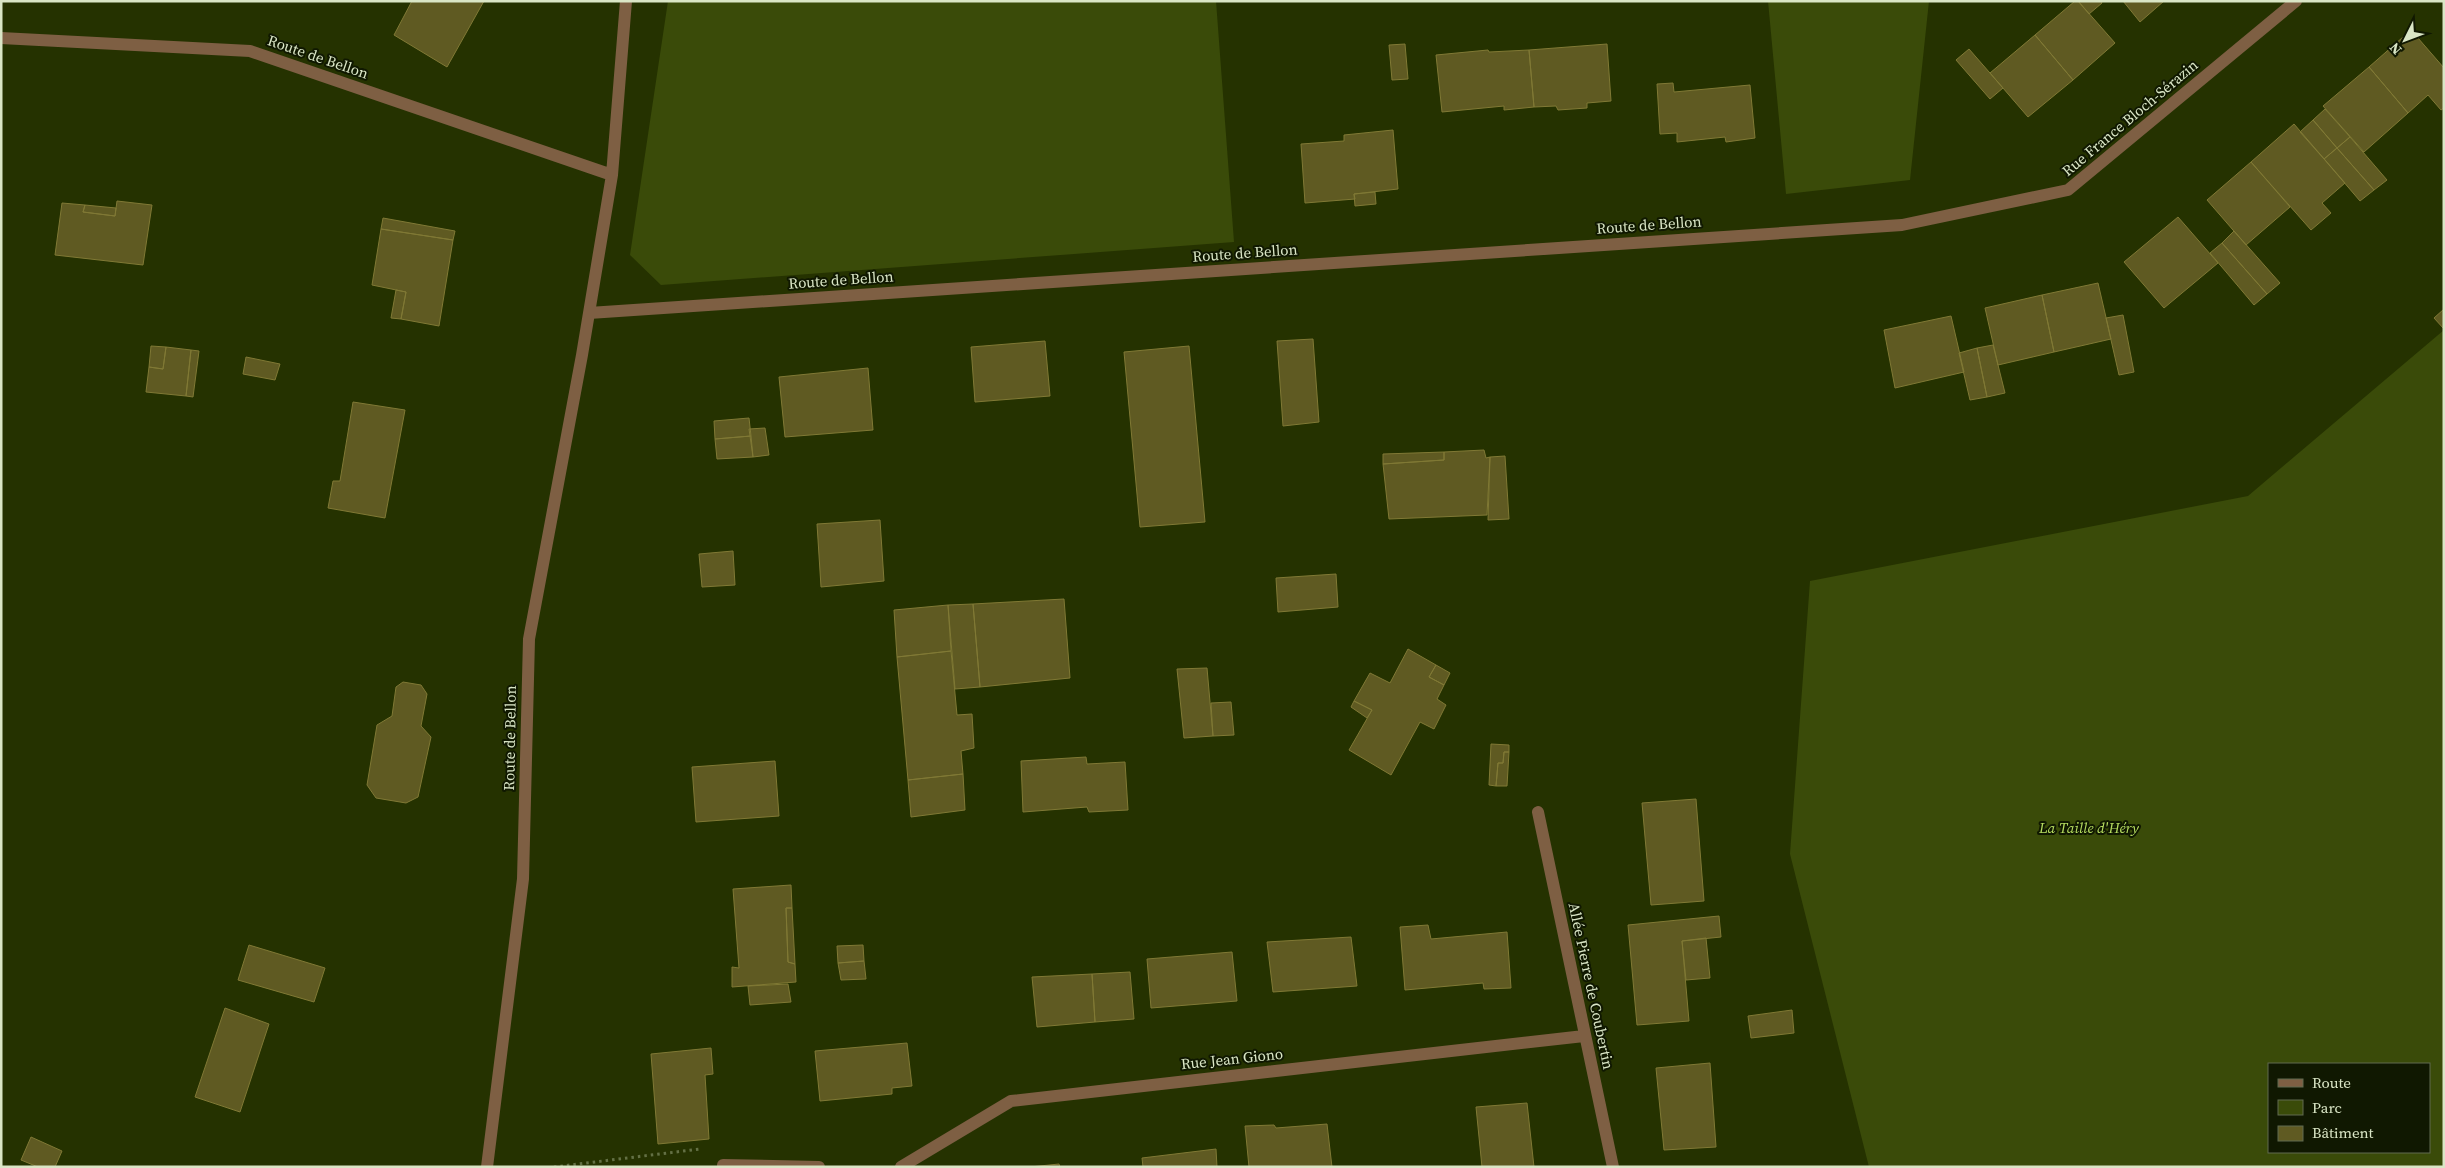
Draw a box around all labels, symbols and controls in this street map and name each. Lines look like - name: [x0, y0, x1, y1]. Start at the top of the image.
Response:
- north arrow: [2380, 15, 2430, 65]
- street label: Route de Bellon: [265, 29, 371, 84]
- text: N: [2384, 38, 2406, 59]
- street label: Rue France Bloch-Sérazin: [2057, 54, 2202, 181]
- street label: Route de Bellon: [1596, 210, 1702, 239]
- street label: Route de Bellon: [1192, 238, 1298, 267]
- street label: Route de Bellon: [788, 265, 894, 294]
- street label: Route de Bellon: [498, 685, 521, 791]
- park label: La Taille d'Héry: [2038, 817, 2140, 838]
- street label: Allée Pierre de Coubertin: [1564, 901, 1619, 1071]
- street label: Rue Jean Giono: [1180, 1043, 1284, 1074]
- legend: [2268, 1063, 2430, 1153]
- text: Route: [2312, 1072, 2351, 1093]
- text: Parc: [2312, 1097, 2342, 1118]
- text: Bâtiment: [2312, 1122, 2374, 1143]

